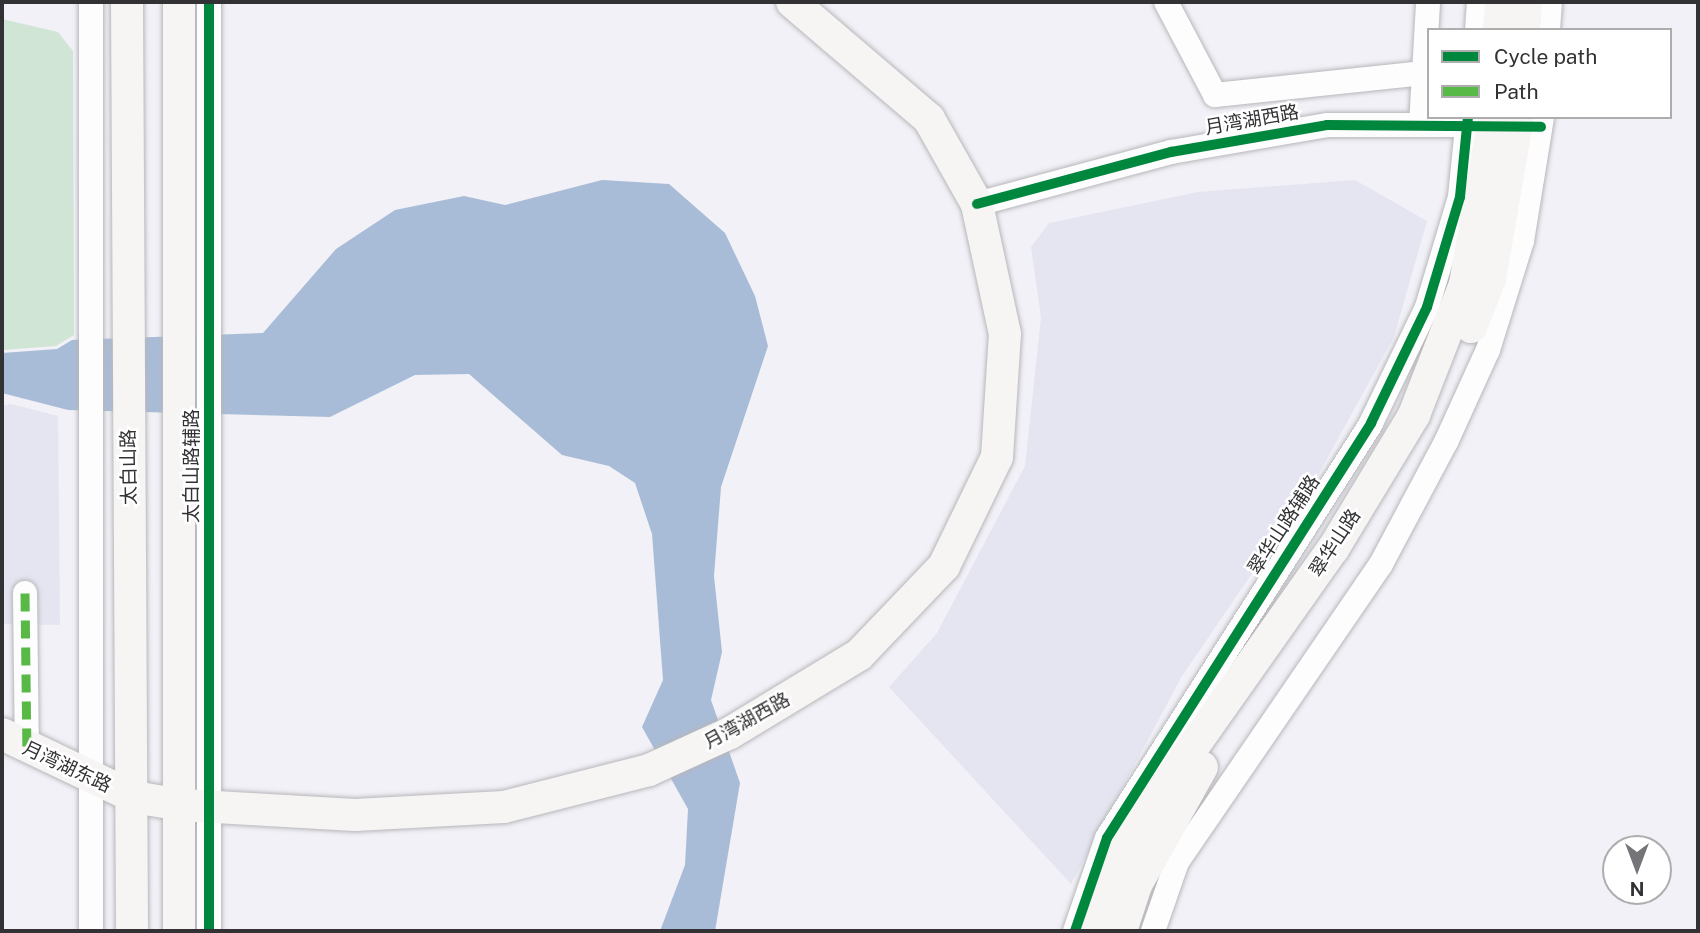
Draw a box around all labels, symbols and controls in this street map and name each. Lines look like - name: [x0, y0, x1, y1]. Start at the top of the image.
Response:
- legend: [1427, 28, 1672, 119]
- text: Cycle path: [1494, 44, 1597, 69]
- text: Path: [1494, 79, 1539, 104]
- street label: 月湾湖西路: [1203, 101, 1301, 139]
- street label: 太白山路辅路: [181, 409, 203, 523]
- street label: 太白山路: [117, 429, 141, 505]
- street label: 翠华山路辅路: [1243, 471, 1325, 579]
- street label: 翠华山路: [1305, 505, 1365, 581]
- street label: 月湾湖西路: [700, 688, 794, 754]
- street label: 月湾湖东路: [19, 737, 115, 797]
- north arrow: [1602, 835, 1672, 905]
- text: N: [1630, 878, 1644, 900]

